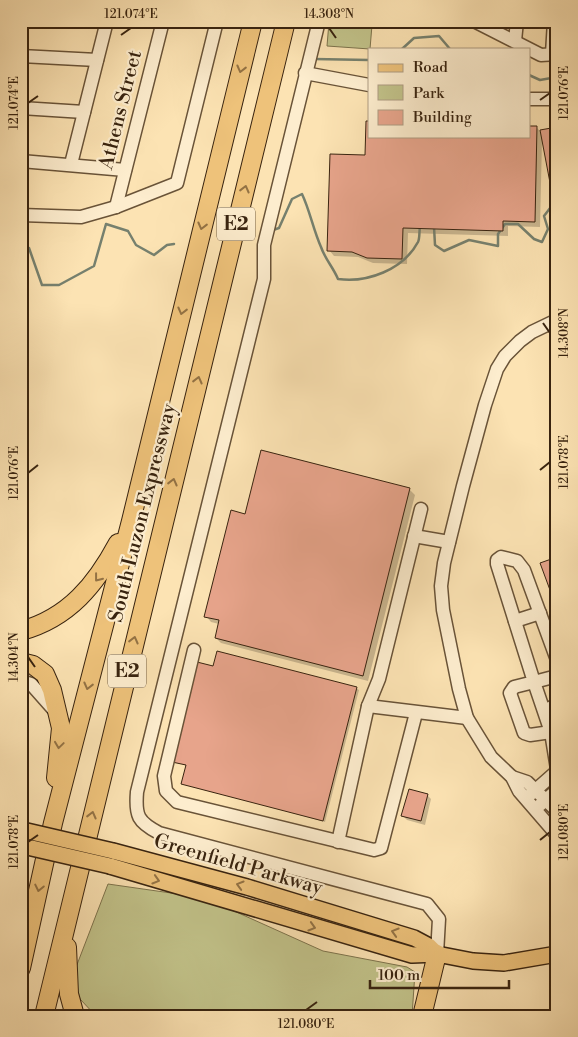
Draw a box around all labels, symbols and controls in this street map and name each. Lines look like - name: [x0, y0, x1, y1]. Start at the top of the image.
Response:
- text: 121.074°E: [104, 7, 158, 22]
- text: 14.308°N: [304, 7, 354, 22]
- street label: Athens Street: [94, 48, 148, 173]
- legend: [368, 48, 530, 138]
- text: Road: [413, 58, 448, 77]
- one-way arrow: [236, 64, 247, 73]
- text: 121.076°E: [557, 66, 572, 120]
- text: 121.074°E: [7, 76, 22, 130]
- text: Park: [413, 84, 445, 103]
- text: Building: [412, 108, 472, 127]
- one-way arrow: [239, 184, 250, 193]
- road number: E2: [217, 208, 255, 240]
- one-way arrow: [197, 222, 208, 231]
- one-way arrow: [177, 306, 188, 315]
- text: 14.308°N: [557, 308, 572, 358]
- one-way arrow: [192, 376, 203, 385]
- street label: South Luzon Expressway: [104, 401, 182, 625]
- text: 121.078°E: [557, 435, 572, 489]
- text: 121.076°E: [7, 446, 22, 500]
- one-way arrow: [167, 478, 178, 487]
- one-way arrow: [95, 572, 103, 581]
- text: 14.304°N: [7, 632, 22, 682]
- one-way arrow: [128, 636, 139, 645]
- road number: E2: [108, 654, 146, 688]
- one-way arrow: [83, 682, 94, 691]
- one-way arrow: [54, 742, 65, 750]
- text: 121.080°E: [557, 804, 572, 860]
- one-way arrow: [86, 811, 97, 820]
- text: 121.078°E: [7, 815, 22, 869]
- street label: Greenfield Parkway: [151, 829, 325, 901]
- one-way arrow: [152, 874, 160, 884]
- one-way arrow: [236, 881, 244, 891]
- one-way arrow: [34, 883, 45, 892]
- one-way arrow: [307, 921, 316, 931]
- one-way arrow: [392, 928, 400, 938]
- scale bar: [370, 957, 509, 989]
- text: 100 m: [378, 966, 420, 985]
- text: 121.080°E: [278, 1017, 334, 1032]

